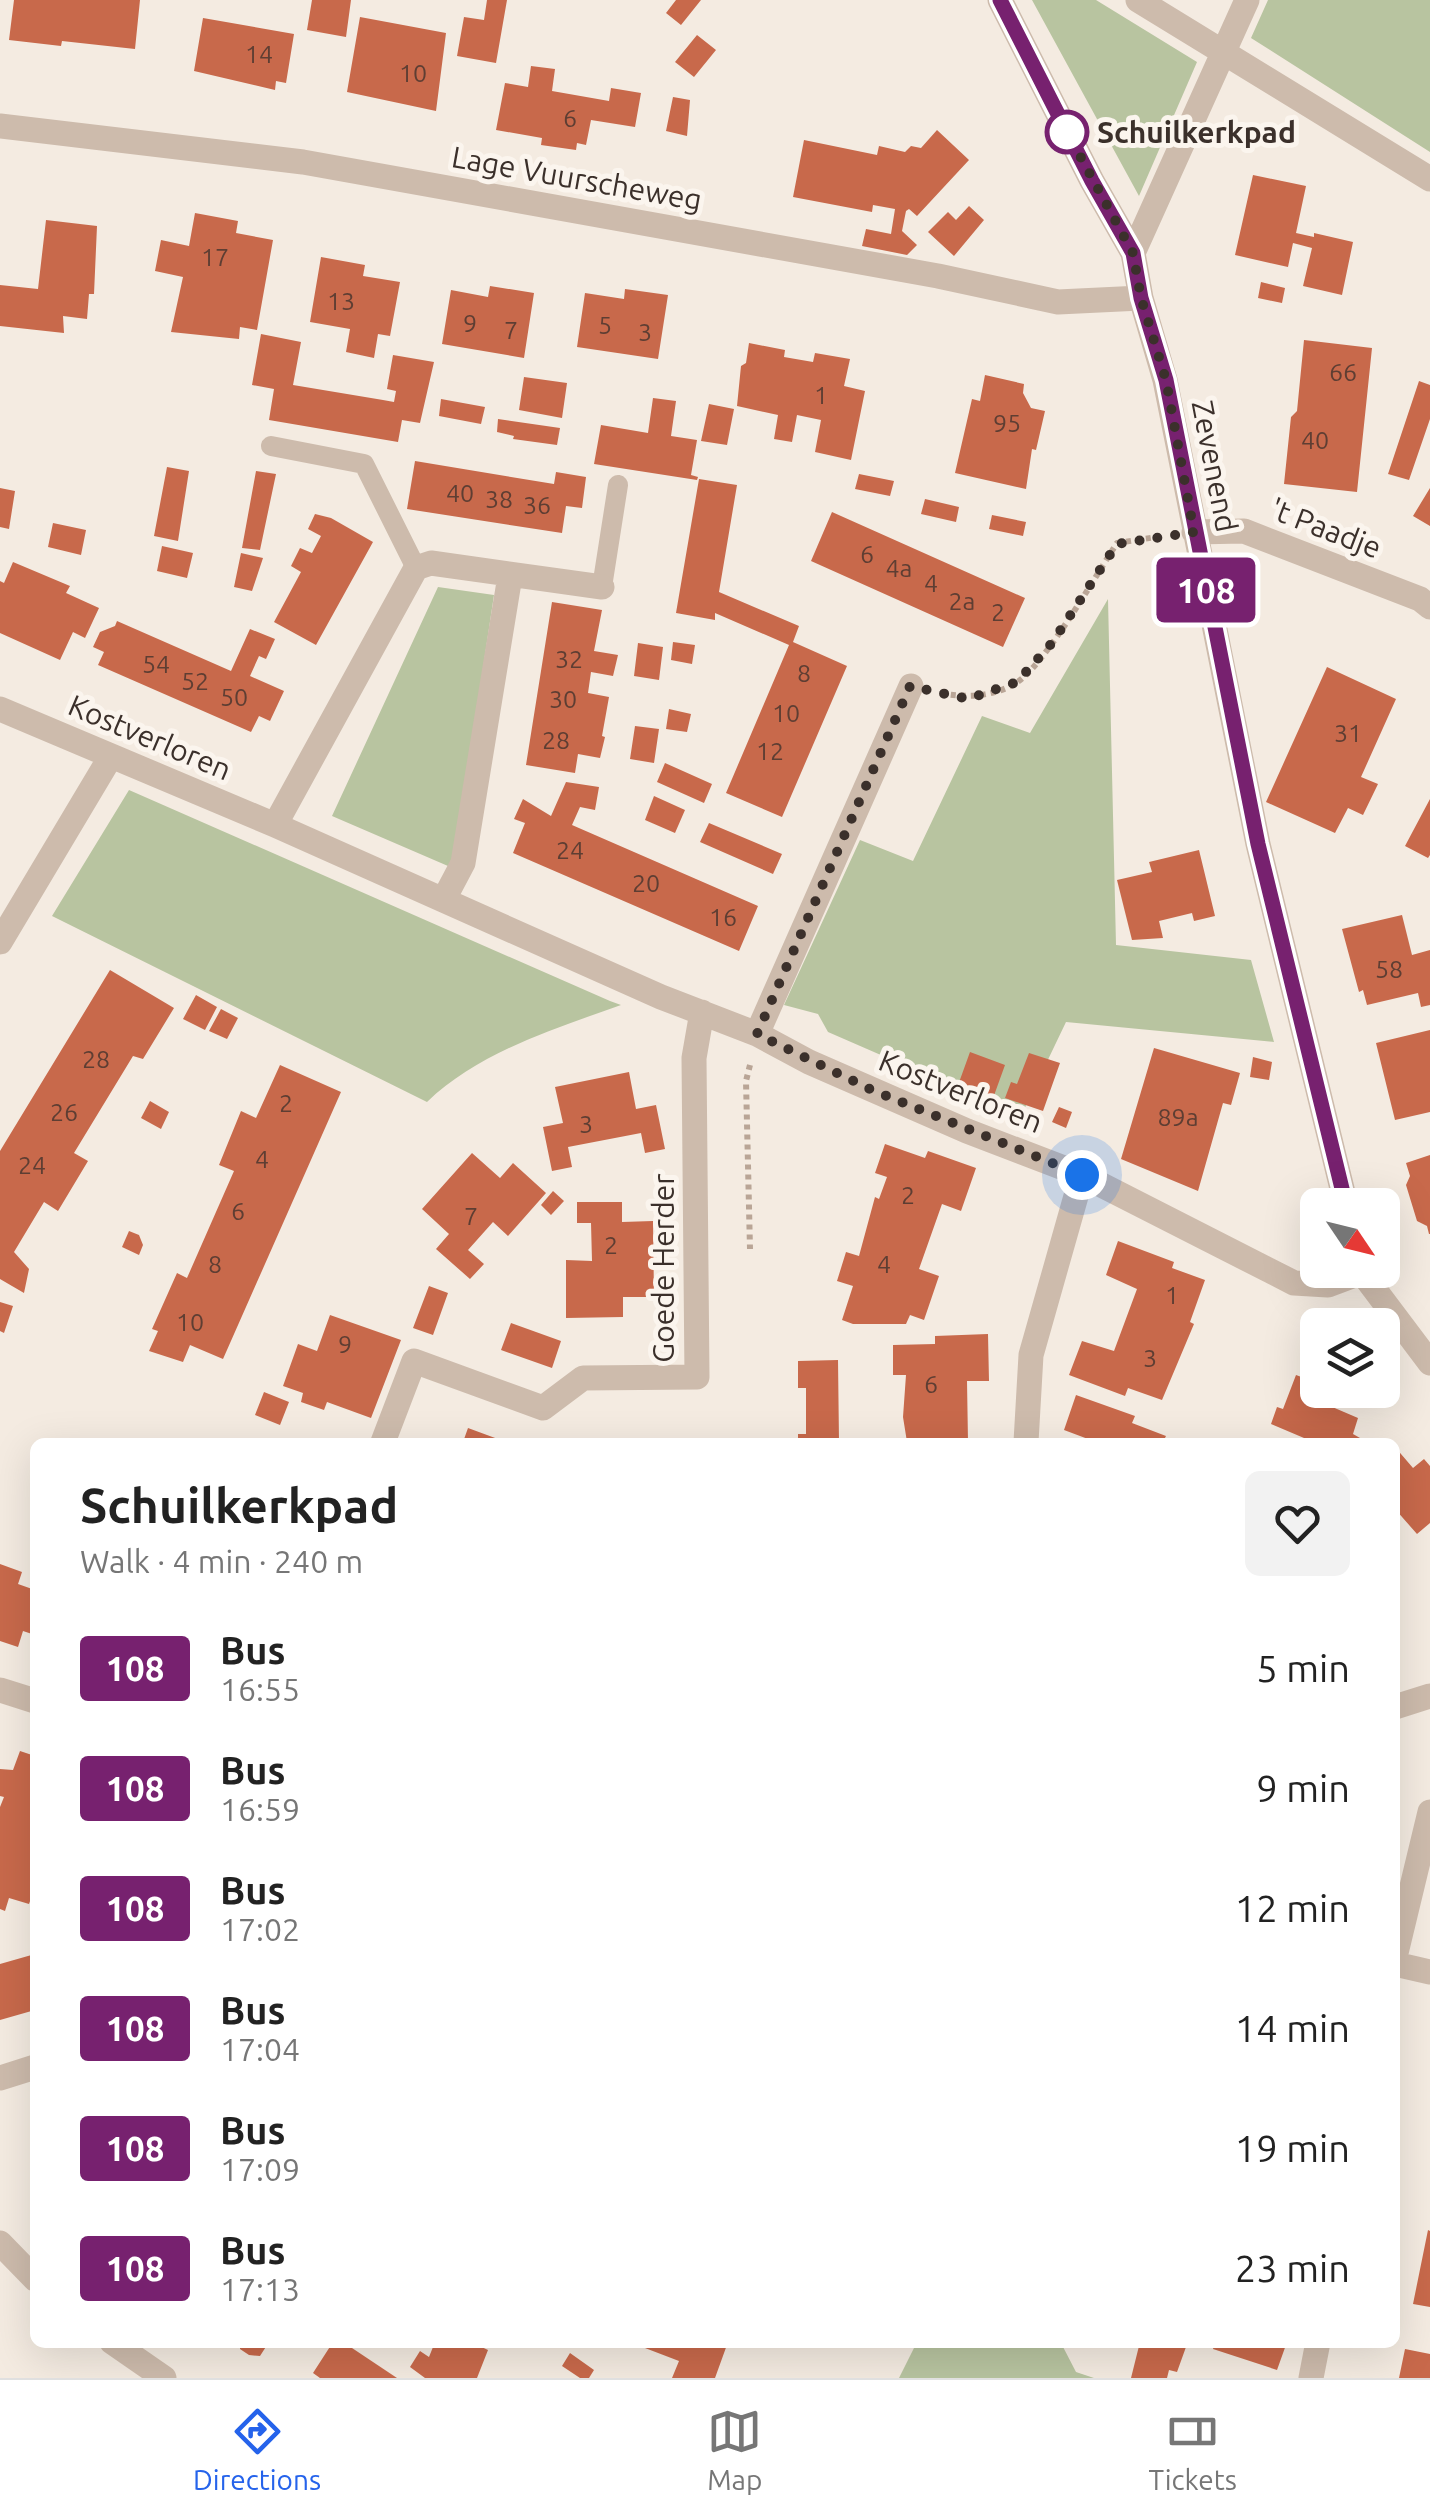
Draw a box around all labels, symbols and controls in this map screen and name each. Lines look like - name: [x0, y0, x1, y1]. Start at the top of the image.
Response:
- house number: 14: [245, 40, 273, 68]
- house number: 10: [399, 59, 427, 87]
- house number: 6: [563, 104, 577, 132]
- marker: Schuilkerkpad: [1046, 111, 1088, 153]
- place label: Schuilkerkpad: [1097, 115, 1296, 149]
- street label: Lage Vuurscheweg: [449, 139, 705, 217]
- house number: 17: [201, 243, 229, 271]
- house number: 13: [327, 287, 355, 315]
- house number: 9: [463, 309, 477, 337]
- house number: 5: [598, 311, 612, 339]
- house number: 7: [504, 316, 518, 344]
- house number: 3: [638, 318, 652, 346]
- house number: 66: [1329, 358, 1357, 386]
- house number: 1: [814, 381, 828, 409]
- street label: Zevenend: [1186, 397, 1244, 535]
- house number: 95: [993, 409, 1021, 437]
- house number: 40: [1301, 426, 1329, 454]
- house number: 40: [446, 479, 474, 507]
- house number: 38: [485, 485, 513, 513]
- house number: 36: [523, 491, 551, 519]
- street label: 't Paadje: [1266, 491, 1386, 565]
- house number: 6: [860, 540, 874, 568]
- house number: 4a: [886, 554, 912, 582]
- line badge: 108: [1148, 558, 1264, 622]
- house number: 4: [924, 569, 938, 597]
- text: 108: [1176, 570, 1236, 610]
- house number: 2a: [949, 587, 975, 615]
- house number: 2: [991, 598, 1005, 626]
- house number: 32: [555, 645, 583, 673]
- house number: 54: [142, 650, 170, 678]
- house number: 8: [797, 659, 811, 687]
- house number: 52: [181, 667, 209, 695]
- house number: 50: [220, 683, 248, 711]
- house number: 30: [549, 685, 577, 713]
- street label: Kostverloren: [64, 688, 236, 786]
- house number: 10: [772, 699, 800, 727]
- house number: 31: [1334, 719, 1362, 747]
- house number: 28: [542, 726, 570, 754]
- house number: 12: [756, 737, 784, 765]
- house number: 24: [556, 836, 584, 864]
- house number: 20: [632, 869, 660, 897]
- house number: 16: [709, 903, 737, 931]
- house number: 58: [1375, 955, 1403, 983]
- street label: Kostverloren: [874, 1043, 1048, 1139]
- house number: 28: [82, 1045, 110, 1073]
- house number: 2: [279, 1089, 293, 1117]
- house number: 26: [50, 1098, 78, 1126]
- house number: 89a: [1157, 1103, 1199, 1131]
- house number: 3: [579, 1110, 593, 1138]
- house number: 4: [255, 1145, 269, 1173]
- your location: [1057, 1150, 1107, 1200]
- house number: 24: [18, 1151, 46, 1179]
- street label: Goede Herder: [646, 1173, 680, 1363]
- house number: 2: [901, 1181, 915, 1209]
- north arrow: [1300, 1188, 1400, 1288]
- map controls: [1300, 1188, 1400, 1408]
- house number: 6: [231, 1197, 245, 1225]
- house number: 7: [464, 1202, 478, 1230]
- house number: 2: [604, 1231, 618, 1259]
- house number: 8: [208, 1250, 222, 1278]
- house number: 4: [877, 1250, 891, 1278]
- house number: 1: [1165, 1281, 1179, 1309]
- house number: 10: [176, 1308, 204, 1336]
- button: layers: [1300, 1308, 1400, 1408]
- house number: 9: [338, 1330, 352, 1358]
- house number: 3: [1143, 1344, 1157, 1372]
- house number: 6: [924, 1370, 938, 1398]
- button: heart: [1245, 1471, 1350, 1576]
- text: Schuilkerkpad: [80, 1478, 398, 1532]
- text: Walk · 4 min · 240 m: [80, 1543, 363, 1579]
- text: Bus: [220, 1629, 285, 1671]
- text: 5 min: [1256, 1647, 1350, 1689]
- text: 108: [105, 1648, 165, 1688]
- text: 16:55: [220, 1671, 300, 1707]
- text: Bus: [220, 1749, 285, 1791]
- text: 9 min: [1256, 1767, 1350, 1809]
- text: 108: [105, 1768, 165, 1808]
- text: 16:59: [220, 1791, 300, 1827]
- text: Bus: [220, 1869, 285, 1911]
- text: 12 min: [1235, 1887, 1350, 1929]
- text: 108: [105, 1888, 165, 1928]
- text: 17:02: [220, 1911, 300, 1947]
- text: Bus: [220, 1989, 285, 2031]
- text: 14 min: [1235, 2007, 1350, 2049]
- text: 108: [105, 2008, 165, 2048]
- text: 17:04: [220, 2031, 300, 2067]
- text: Bus: [220, 2109, 285, 2151]
- text: 19 min: [1235, 2127, 1350, 2169]
- text: 108: [105, 2128, 165, 2168]
- text: 17:09: [220, 2151, 300, 2187]
- text: Bus: [220, 2229, 285, 2271]
- text: 23 min: [1235, 2247, 1350, 2289]
- text: 108: [105, 2248, 165, 2288]
- text: 17:13: [220, 2271, 300, 2307]
- tab: Directions: [193, 2404, 321, 2495]
- tab: Map: [707, 2404, 762, 2495]
- tab: Tickets: [1149, 2404, 1237, 2495]

